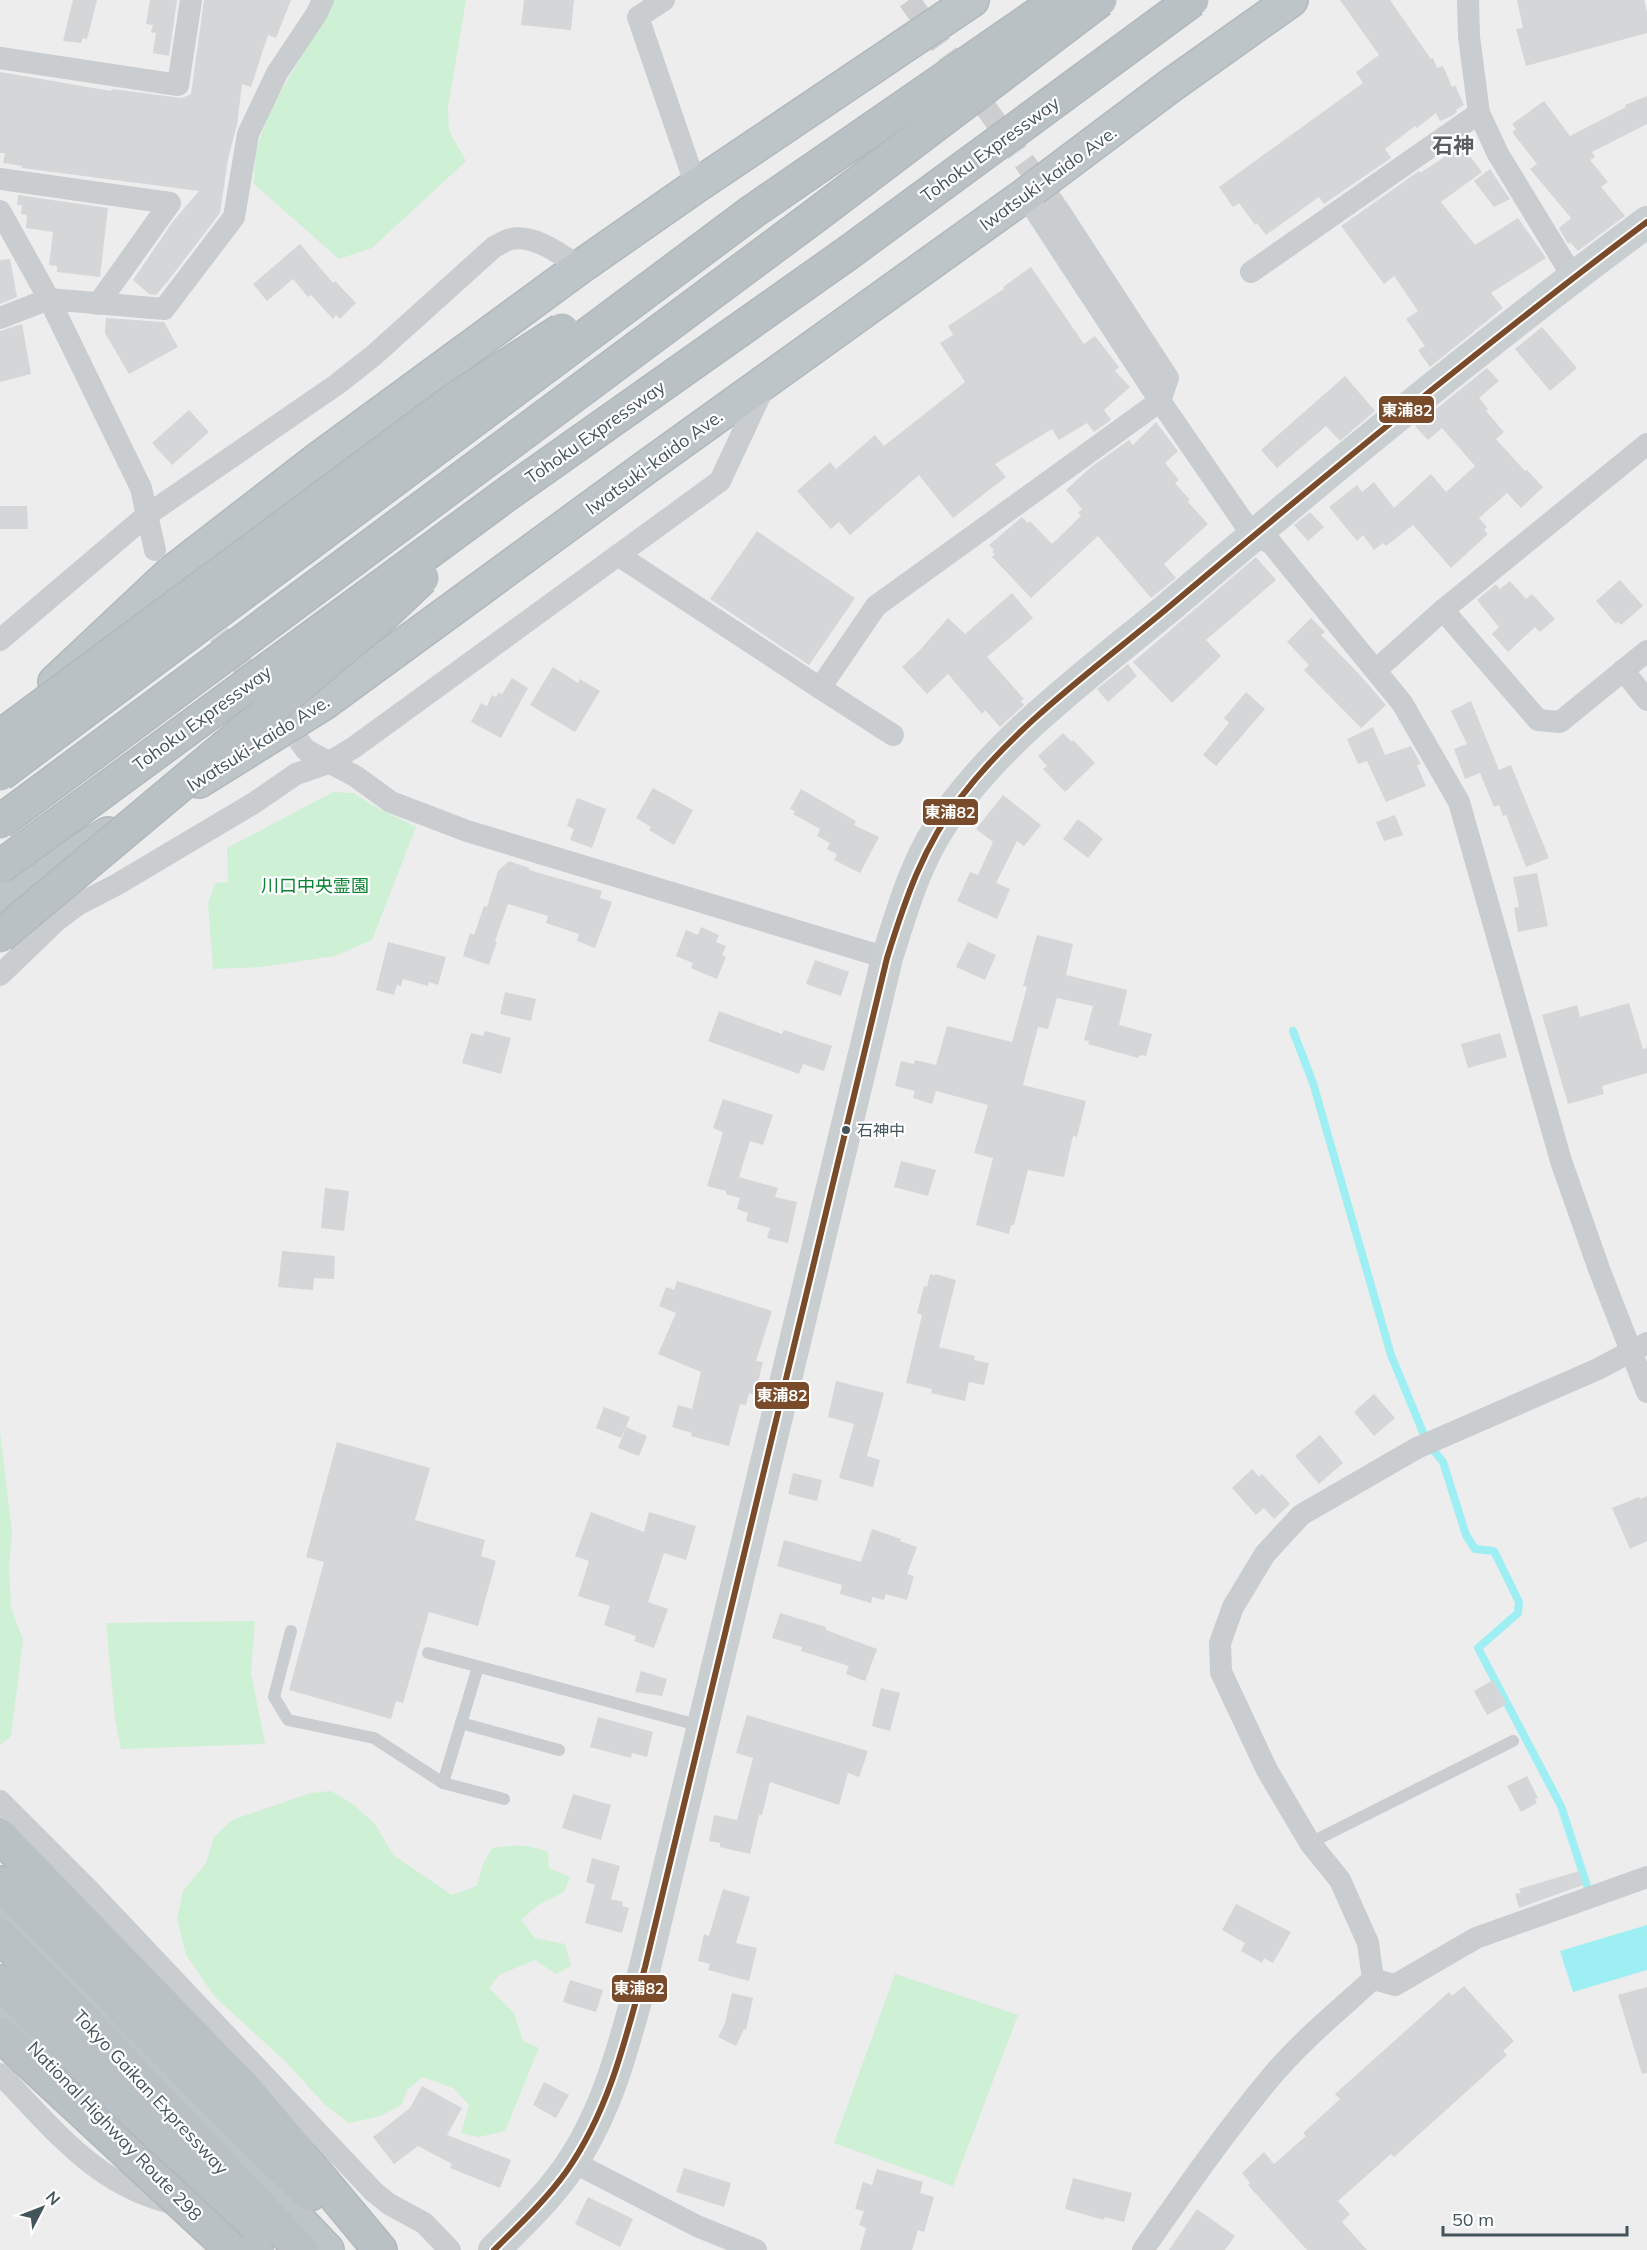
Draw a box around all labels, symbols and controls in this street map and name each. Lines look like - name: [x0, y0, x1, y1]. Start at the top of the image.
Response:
- street label: Tohoku Expressway: [916, 91, 1064, 207]
- street label: Iwatsuki-kaido Ave.: [975, 121, 1121, 235]
- district label: 石神: [1432, 132, 1474, 158]
- street label: Tohoku Expressway: [521, 375, 670, 489]
- line badge: 東浦82: [1378, 395, 1435, 424]
- text: 東浦82: [1381, 400, 1433, 420]
- street label: Iwatsuki-kaido Ave.: [581, 405, 727, 519]
- street label: Tohoku Expressway: [128, 660, 276, 776]
- street label: Iwatsuki-kaido Ave.: [182, 690, 334, 796]
- line badge: 東浦82: [922, 798, 979, 826]
- text: 東浦82: [924, 802, 976, 822]
- park label: 川口中央霊園: [261, 874, 369, 897]
- place label: 石神中: [857, 1120, 905, 1140]
- marker: 石神中: [840, 1124, 852, 1136]
- line badge: 東浦82: [754, 1381, 810, 1410]
- text: 東浦82: [756, 1385, 808, 1405]
- line badge: 東浦82: [611, 1974, 668, 2003]
- text: 東浦82: [613, 1978, 665, 1998]
- street label: Tokyo Gaikan Expressway: [69, 2005, 234, 2180]
- street label: National Highway Route 298: [23, 2037, 207, 2225]
- north arrow: [12, 2178, 72, 2238]
- scale bar: [1443, 2199, 1628, 2237]
- text: 50 m: [1452, 2208, 1494, 2231]

